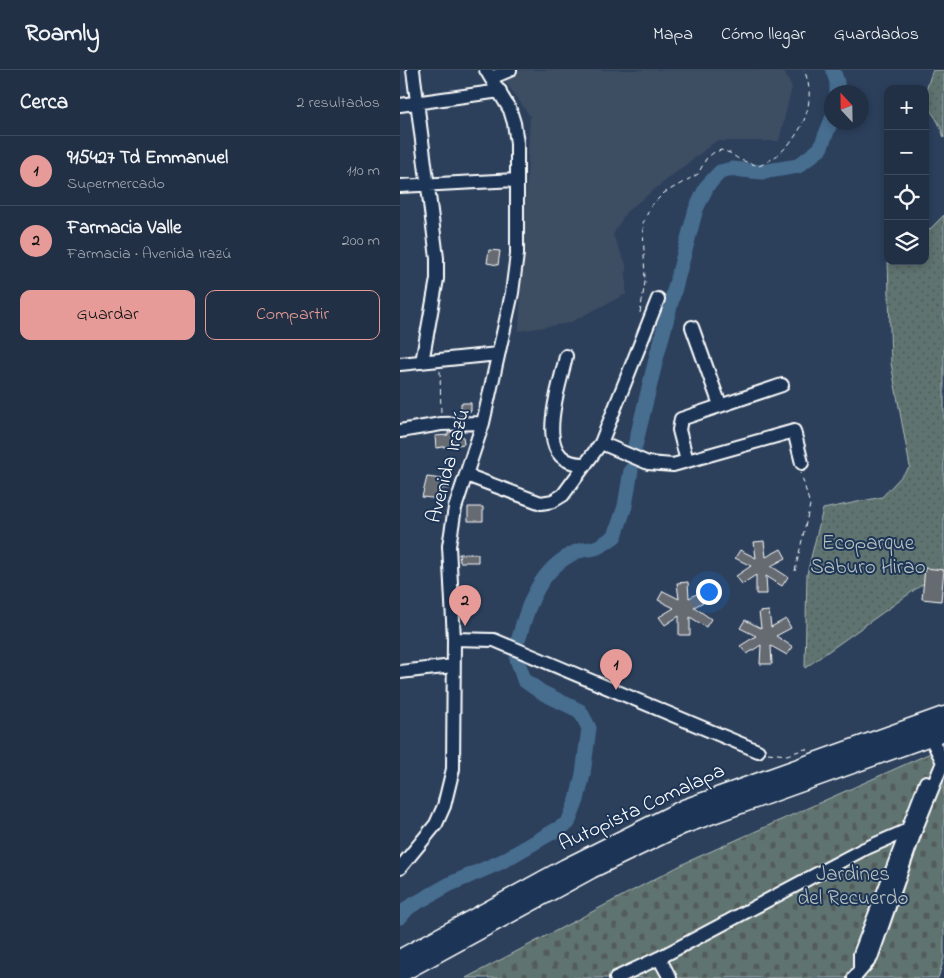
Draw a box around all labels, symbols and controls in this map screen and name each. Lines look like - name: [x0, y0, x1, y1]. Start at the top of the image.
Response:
- text: Roamly: [25, 17, 100, 52]
- text: Mapa: [653, 22, 693, 48]
- text: Cómo llegar: [721, 22, 806, 48]
- text: Guardados: [834, 22, 919, 48]
- north arrow: [824, 85, 869, 130]
- map controls: [884, 85, 929, 265]
- button: +: [884, 85, 929, 130]
- text: Cerca: [20, 88, 68, 118]
- text: 2 resultados: [297, 91, 380, 115]
- button: −: [884, 130, 929, 175]
- text: 915427 Td Emmanuel: [67, 145, 228, 172]
- text: 1: [33, 159, 39, 183]
- text: 110 m: [346, 159, 380, 183]
- text: Supermercado: [67, 172, 165, 196]
- button: locate: [884, 175, 929, 220]
- text: Farmacia Valle: [67, 215, 181, 242]
- button: layers: [884, 220, 929, 265]
- text: 2: [32, 229, 40, 253]
- text: 200 m: [342, 229, 380, 253]
- text: Farmacia · Avenida Irazú: [67, 242, 231, 266]
- button: Guardar: [20, 290, 195, 340]
- button: Compartir: [205, 290, 380, 340]
- street label: Avenida Irazú: [419, 405, 479, 526]
- park label: Ecoparque Saburo Hirao: [810, 529, 926, 583]
- your location: [696, 579, 722, 605]
- pin: 2: [449, 585, 481, 626]
- pin: 1: [600, 649, 632, 690]
- street label: Autopista Comalapa: [554, 756, 730, 860]
- park label: Jardines del Recuerdo: [798, 860, 909, 914]

